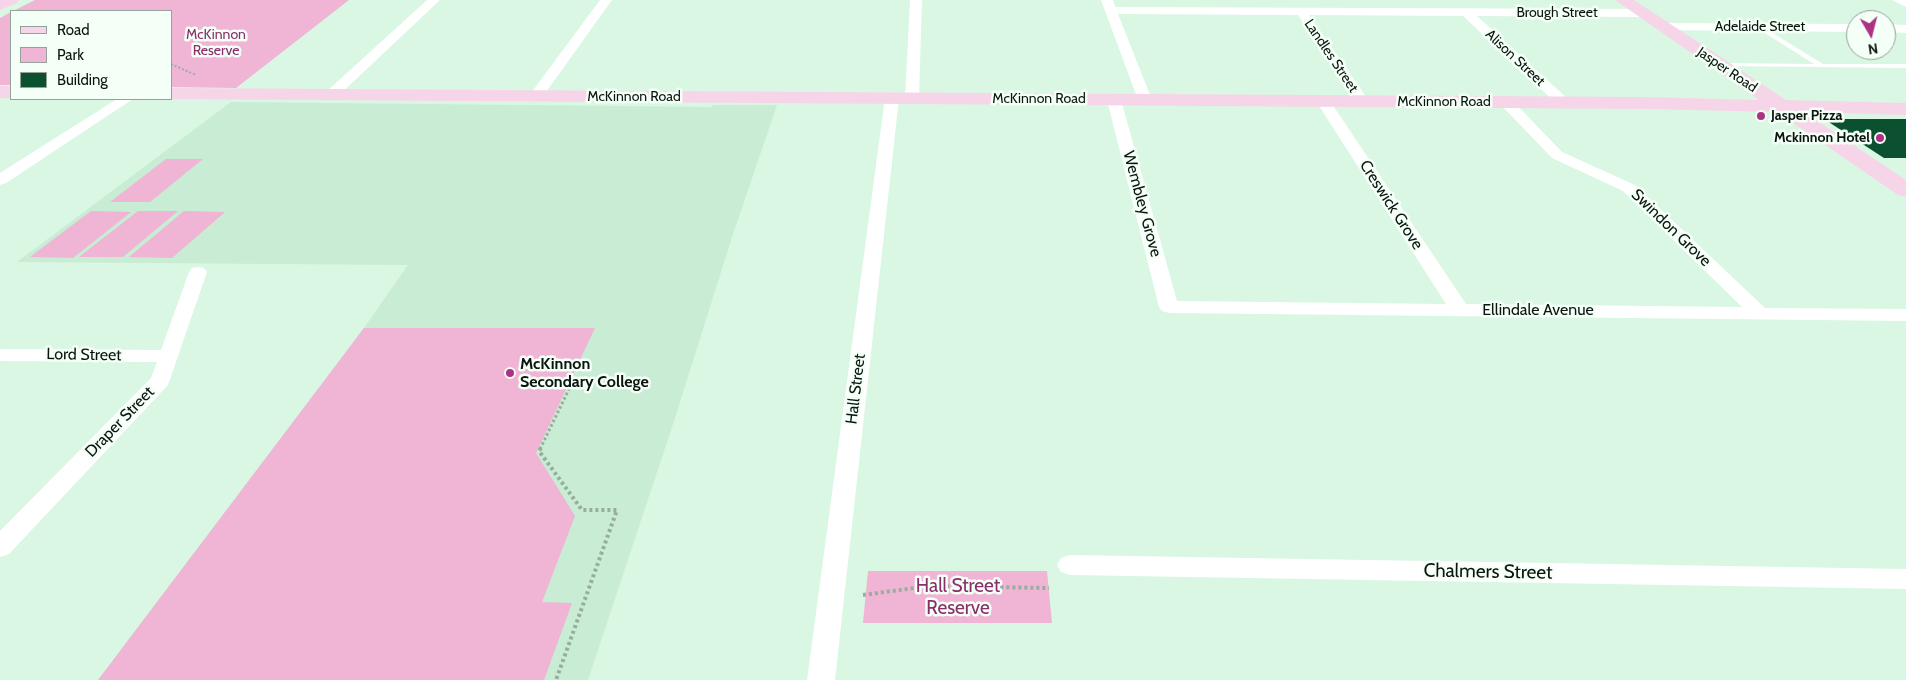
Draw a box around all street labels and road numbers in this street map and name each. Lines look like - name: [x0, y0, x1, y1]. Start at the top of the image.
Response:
- street label: Brough Street: [1516, 5, 1598, 21]
- street label: Landles Street: [1300, 16, 1362, 96]
- street label: Adelaide Street: [1715, 19, 1805, 35]
- street label: Alison Street: [1482, 26, 1548, 90]
- street label: Jasper Road: [1694, 44, 1760, 96]
- street label: McKinnon Road: [587, 89, 681, 105]
- street label: McKinnon Road: [992, 91, 1086, 107]
- street label: McKinnon Road: [1397, 94, 1491, 110]
- street label: Wembley Grove: [1119, 149, 1165, 259]
- street label: Creswick Grove: [1355, 157, 1427, 253]
- street label: Swindon Grove: [1627, 185, 1715, 271]
- street label: Ellindale Avenue: [1482, 300, 1594, 320]
- street label: Lord Street: [46, 345, 122, 365]
- street label: Hall Street: [842, 353, 870, 425]
- street label: Draper Street: [81, 383, 159, 461]
- street label: Chalmers Street: [1423, 559, 1553, 585]

